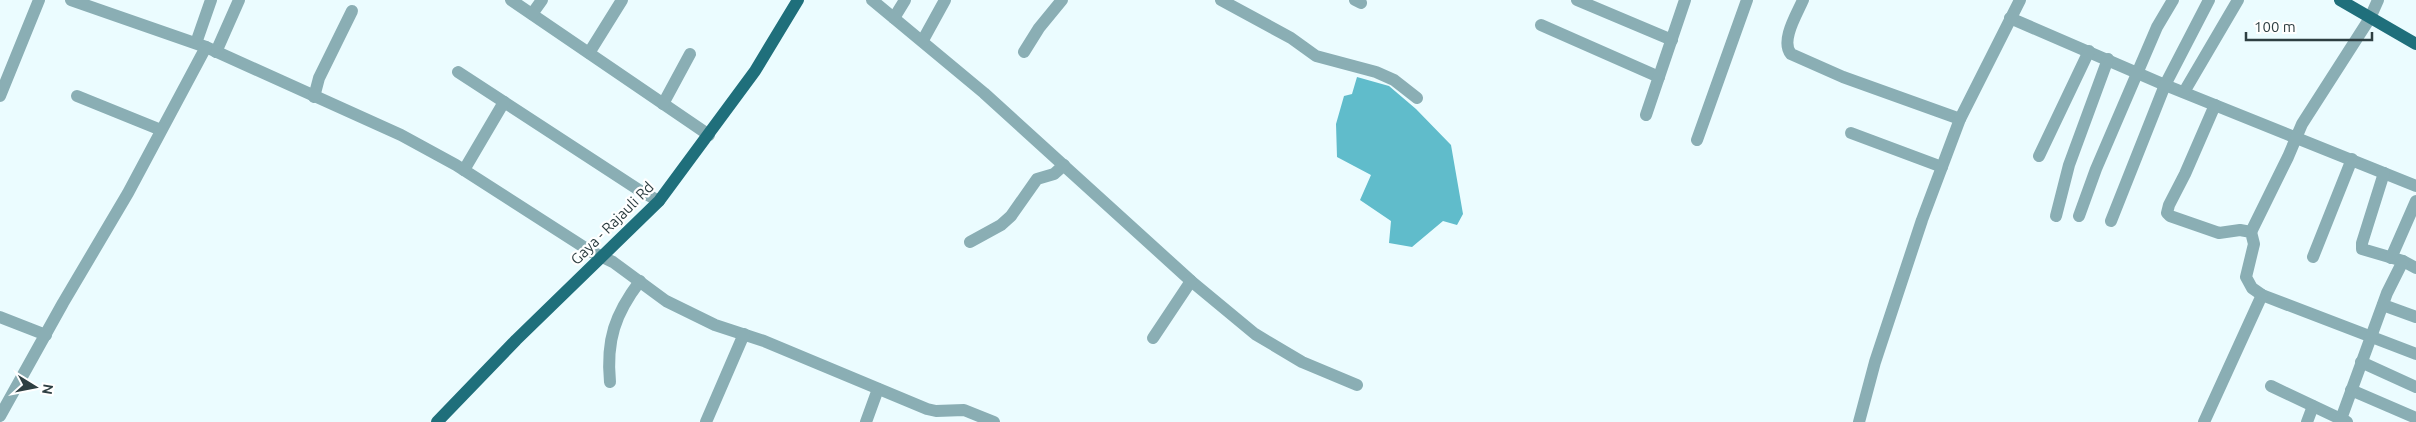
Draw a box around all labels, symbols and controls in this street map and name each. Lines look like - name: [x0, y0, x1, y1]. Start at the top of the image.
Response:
- scale bar: [2246, 10, 2372, 42]
- text: 100 m: [2254, 18, 2296, 35]
- street label: Gaya - Rajauli Rd: [567, 178, 657, 268]
- north arrow: [10, 362, 60, 412]
- text: N: [39, 383, 57, 396]

